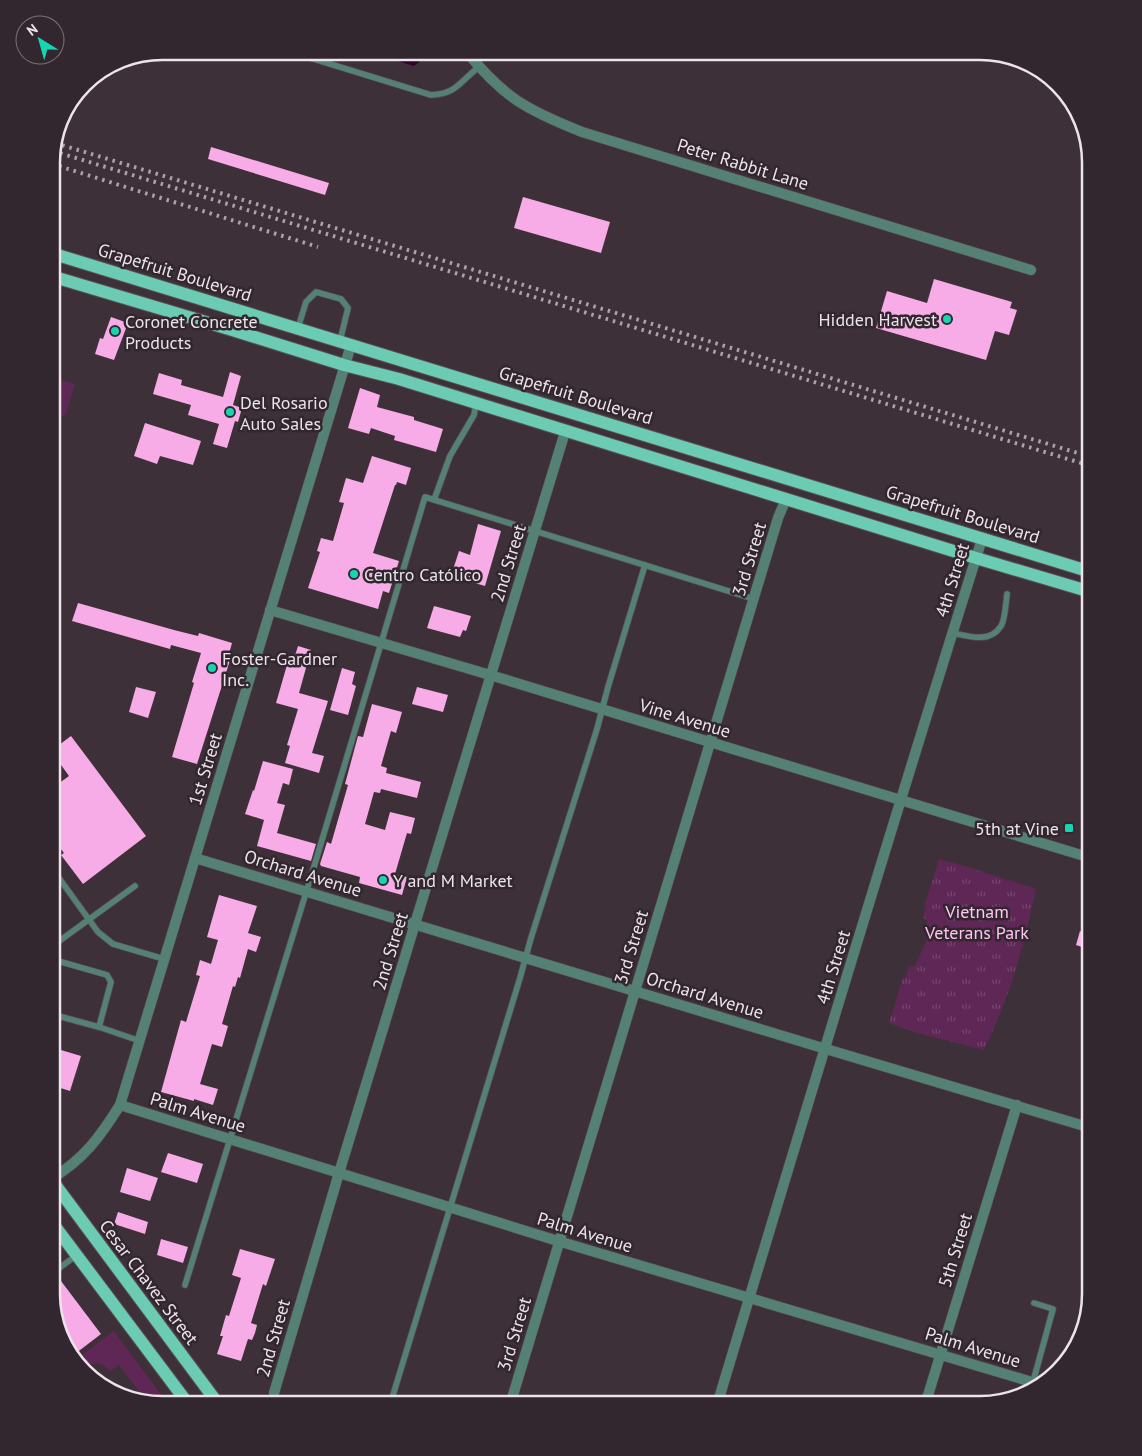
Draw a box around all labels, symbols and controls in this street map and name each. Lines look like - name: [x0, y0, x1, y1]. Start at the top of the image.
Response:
- north arrow: [15, 15, 65, 65]
- text: N: [23, 20, 41, 40]
- street label: Peter Rabbit Lane: [675, 133, 811, 195]
- street label: Grapefruit Boulevard: [95, 238, 255, 306]
- place label: Hidden Harvest: [818, 308, 937, 331]
- place label: Coronet Concrete Products: [125, 310, 258, 354]
- marker: Hidden Harvest: [941, 313, 953, 325]
- marker: Coronet Concrete Products: [109, 325, 121, 337]
- street label: Grapefruit Boulevard: [496, 361, 656, 429]
- place label: Del Rosario Auto Sales: [240, 391, 328, 435]
- marker: Del Rosario Auto Sales: [224, 406, 236, 418]
- street label: Grapefruit Boulevard: [883, 480, 1043, 548]
- street label: 3rd Street: [727, 519, 771, 599]
- street label: 2nd Street: [485, 521, 531, 605]
- street label: 4th Street: [930, 540, 974, 620]
- place label: Centro Católico: [364, 563, 481, 586]
- marker: Centro Católico: [348, 568, 360, 580]
- place label: Foster-Gardner Inc.: [222, 647, 337, 691]
- marker: Foster-Gardner Inc.: [206, 662, 218, 674]
- street label: Vine Avenue: [636, 693, 734, 743]
- street label: 1st Street: [183, 730, 227, 808]
- place label: 5th at Vine: [975, 817, 1059, 840]
- marker: 5th at Vine: [1063, 822, 1075, 834]
- street label: Orchard Avenue: [242, 844, 364, 902]
- place label: Y and M Market: [393, 869, 513, 892]
- marker: Y and M Market: [377, 874, 389, 886]
- park label: Vietnam Veterans Park: [924, 900, 1029, 944]
- street label: 3rd Street: [609, 907, 653, 987]
- street label: 2nd Street: [367, 909, 413, 993]
- street label: 4th Street: [811, 927, 855, 1007]
- street label: Orchard Avenue: [644, 966, 766, 1024]
- street label: Palm Avenue: [147, 1087, 249, 1137]
- street label: Palm Avenue: [534, 1207, 636, 1257]
- street label: 5th Street: [933, 1210, 977, 1290]
- street label: Cesar Chavez Street: [94, 1215, 204, 1349]
- street label: 3rd Street: [492, 1294, 536, 1374]
- street label: 2nd Street: [251, 1296, 295, 1380]
- street label: Palm Avenue: [922, 1322, 1024, 1372]

